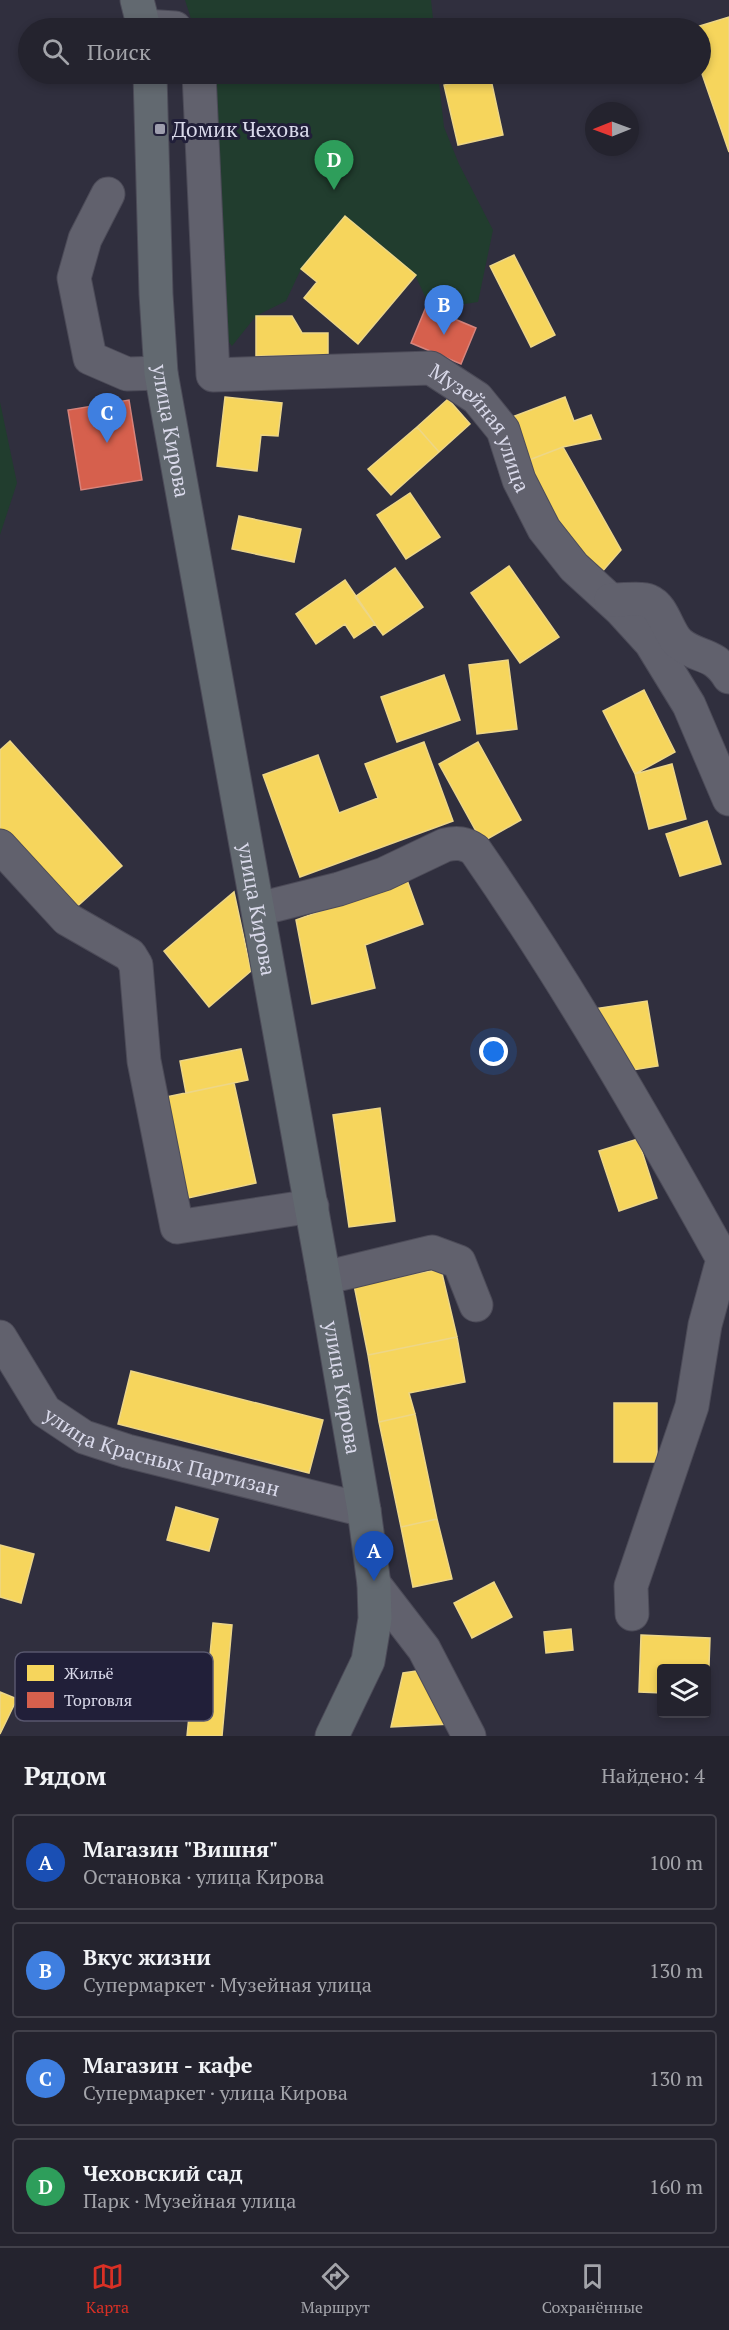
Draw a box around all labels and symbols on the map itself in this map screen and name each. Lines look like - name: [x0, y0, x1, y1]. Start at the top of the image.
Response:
- north arrow: [585, 102, 639, 156]
- place label: Домик Чехова: [172, 115, 310, 143]
- marker: Домик Чехова: [153, 122, 167, 136]
- pin: D: [314, 140, 354, 190]
- pin: B: [424, 286, 464, 335]
- street label: Музейная улица: [424, 357, 537, 497]
- street label: улица Кирова: [146, 363, 197, 500]
- pin: C: [88, 394, 126, 443]
- street label: улица Кирова: [232, 839, 283, 978]
- your location: [479, 1037, 508, 1066]
- street label: улица Кирова: [317, 1318, 368, 1457]
- street label: улица Красных Партизан: [38, 1400, 283, 1503]
- pin: A: [354, 1532, 394, 1581]
- legend: [15, 1652, 213, 1721]
- text: Жильё: [64, 1662, 114, 1684]
- text: Торговля: [64, 1689, 132, 1711]

